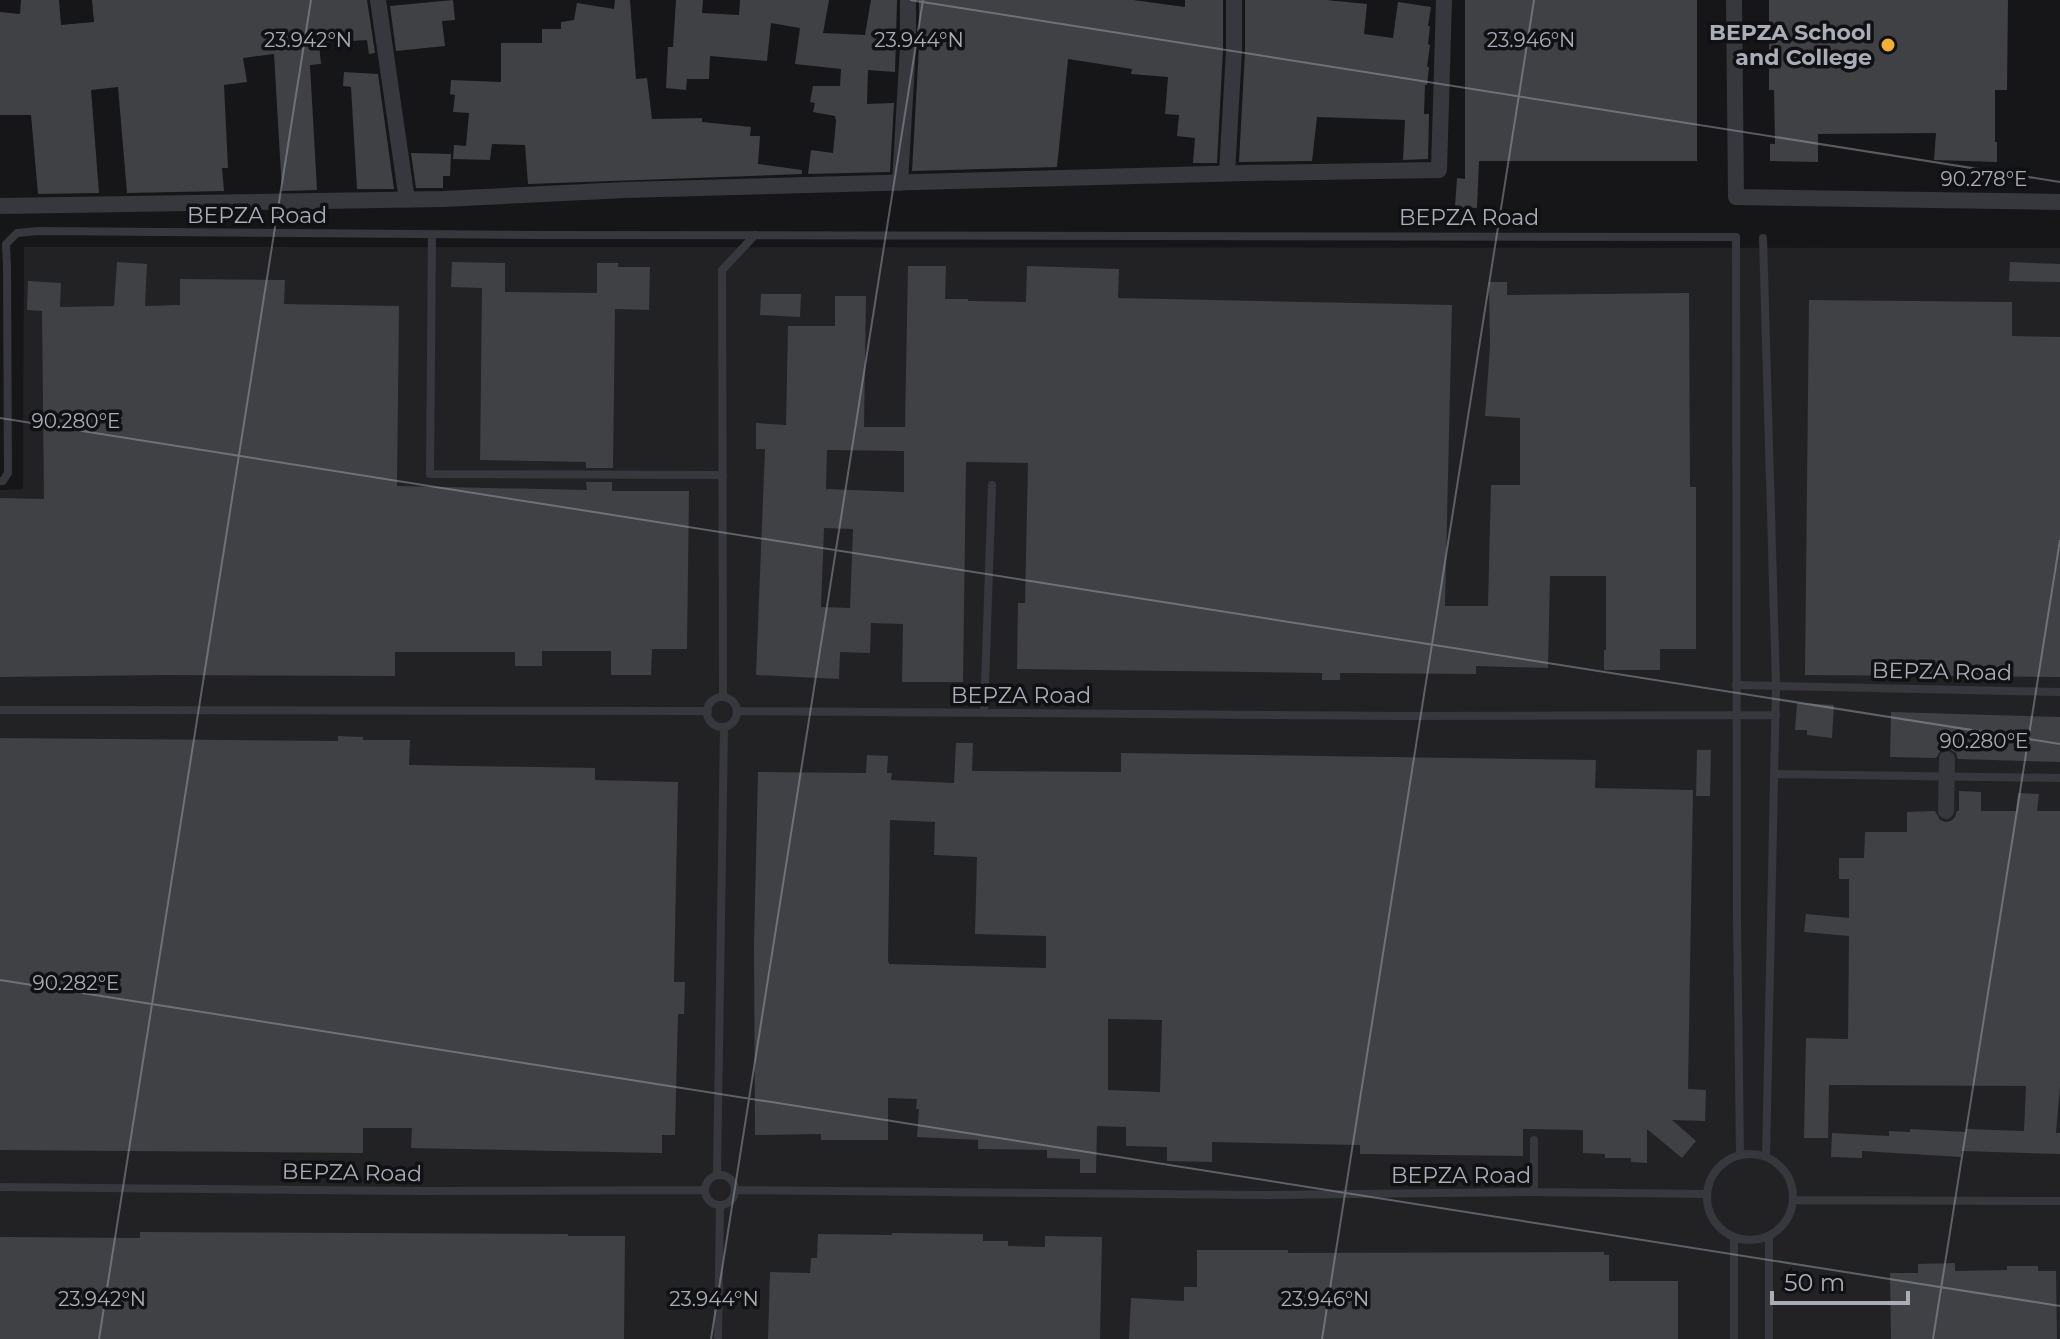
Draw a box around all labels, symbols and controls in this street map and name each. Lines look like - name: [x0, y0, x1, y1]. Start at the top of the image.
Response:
- place label: BEPZA School and College: [1709, 19, 1872, 71]
- text: 23.942°N: [264, 28, 352, 52]
- text: 23.944°N: [874, 28, 964, 52]
- text: 23.946°N: [1487, 28, 1575, 52]
- marker: BEPZA School and College: [1879, 36, 1897, 54]
- text: 90.278°E: [1941, 167, 2027, 191]
- street label: BEPZA Road: [187, 202, 327, 229]
- street label: BEPZA Road: [1399, 204, 1539, 231]
- text: 90.280°E: [32, 409, 120, 433]
- street label: BEPZA Road: [1872, 657, 2012, 686]
- street label: BEPZA Road: [951, 682, 1091, 709]
- text: 90.280°E: [1940, 729, 2028, 753]
- text: 90.282°E: [33, 971, 119, 995]
- street label: BEPZA Road: [282, 1158, 422, 1187]
- street label: BEPZA Road: [1391, 1162, 1531, 1189]
- scale bar: [1772, 1255, 1908, 1305]
- text: 50 m: [1784, 1268, 1845, 1297]
- text: 23.942°N: [58, 1287, 146, 1311]
- text: 23.944°N: [669, 1287, 759, 1311]
- text: 23.946°N: [1281, 1287, 1369, 1311]

